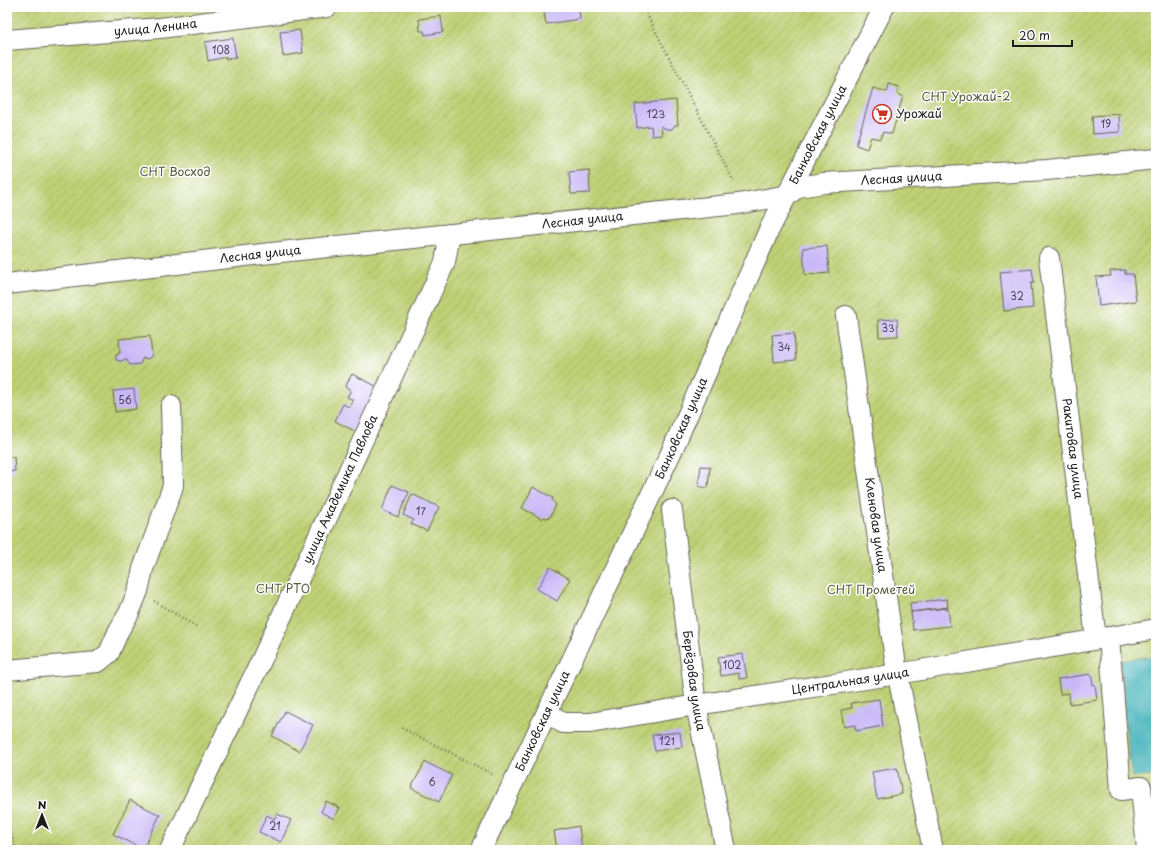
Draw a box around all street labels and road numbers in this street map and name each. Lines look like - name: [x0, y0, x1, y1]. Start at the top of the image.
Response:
- street label: улица Ленина: [113, 13, 198, 40]
- street label: Банковская улица: [784, 81, 851, 187]
- street label: Лесная улица: [860, 166, 943, 189]
- street label: Лесная улица: [541, 206, 624, 233]
- street label: Лесная улица: [219, 240, 302, 267]
- street label: Банковская улица: [650, 374, 711, 482]
- street label: Ракитовая улица: [1058, 397, 1089, 500]
- street label: улица Академика Павлова: [297, 411, 382, 566]
- street label: Кленовая улица: [861, 476, 893, 574]
- street label: Берёзовая улица: [679, 629, 711, 733]
- street label: Центральная улица: [790, 662, 911, 698]
- street label: Банковская улица: [510, 667, 574, 774]

